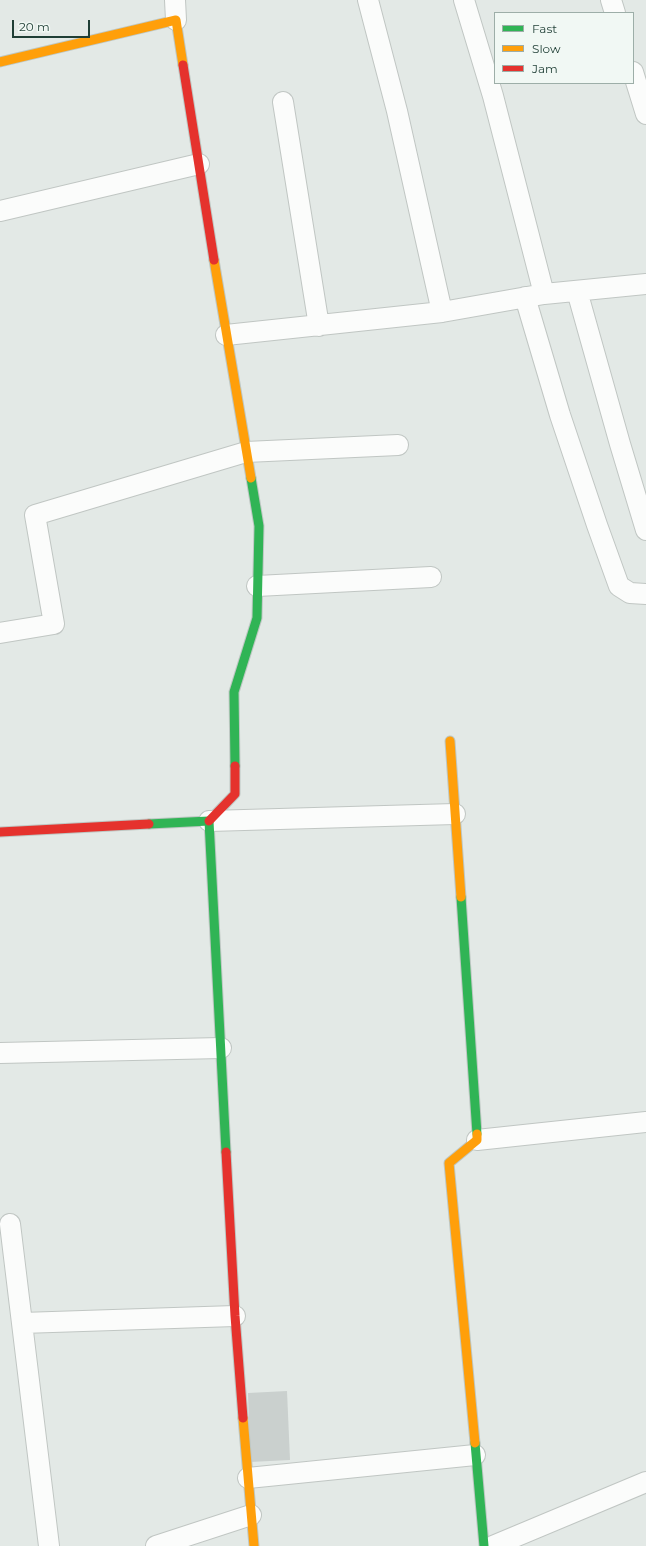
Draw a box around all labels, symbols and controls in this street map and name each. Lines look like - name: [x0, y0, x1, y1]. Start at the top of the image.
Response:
- scale bar: [14, 12, 92, 38]
- legend: [494, 12, 634, 84]
- text: 20 m: [19, 19, 50, 34]
- text: Fast: [532, 21, 557, 36]
- text: Slow: [532, 41, 561, 56]
- text: Jam: [532, 61, 558, 76]

